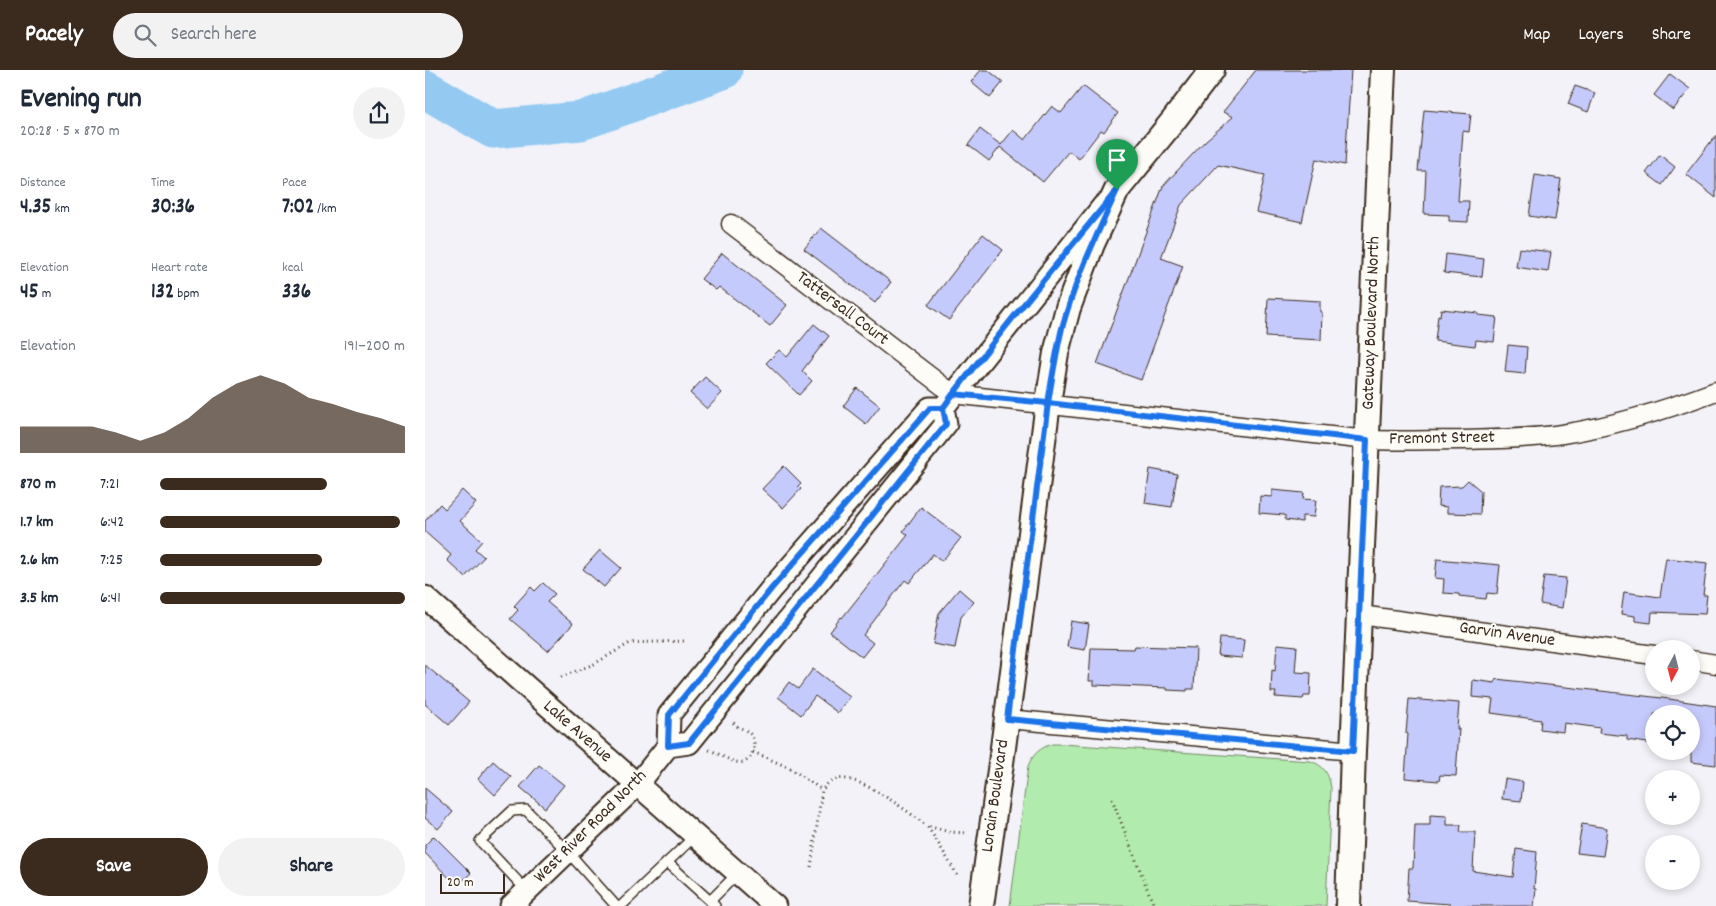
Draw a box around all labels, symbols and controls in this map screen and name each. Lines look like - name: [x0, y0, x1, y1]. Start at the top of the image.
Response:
- search box: [113, 13, 463, 58]
- text: Pacely: [25, 18, 83, 52]
- icon: search: [131, 21, 159, 49]
- text: Search here: [171, 22, 257, 49]
- text: Map: [1523, 23, 1550, 48]
- text: Layers: [1578, 23, 1624, 48]
- text: Share: [1652, 23, 1691, 48]
- text: Evening run: [20, 81, 142, 121]
- button: share: [353, 87, 405, 139]
- text: 20:28 · 5 × 870 m: [20, 120, 120, 143]
- pin: [1096, 139, 1138, 190]
- icon: arrive: [1103, 146, 1131, 174]
- text: Distance: [20, 173, 66, 193]
- text: Time: [151, 173, 175, 193]
- text: Pace: [282, 173, 307, 193]
- text: 4.35: [20, 193, 51, 223]
- text: 30:36: [151, 193, 195, 223]
- text: 7:02: [282, 193, 314, 223]
- text: km: [51, 199, 70, 219]
- text: /km: [314, 199, 337, 219]
- street label: Gateway Boulevard North: [1356, 236, 1388, 410]
- text: Elevation: [20, 258, 69, 278]
- text: Heart rate: [151, 258, 208, 278]
- text: kcal: [282, 258, 303, 278]
- street label: Tattersall Court: [790, 266, 894, 352]
- text: 45: [20, 278, 38, 308]
- text: 132: [151, 278, 174, 308]
- text: 336: [282, 278, 311, 308]
- text: m: [38, 284, 51, 304]
- text: bpm: [174, 284, 199, 304]
- text: Elevation: [20, 335, 76, 358]
- text: 191–200 m: [344, 335, 405, 358]
- street label: Fremont Street: [1389, 426, 1495, 452]
- text: 870 m: [20, 473, 56, 496]
- text: 7:21: [100, 473, 119, 496]
- text: 1.7 km: [20, 511, 54, 534]
- text: 6:42: [100, 511, 124, 534]
- text: 2.6 km: [20, 549, 59, 572]
- text: 7:25: [100, 549, 123, 572]
- text: 3.5 km: [20, 587, 58, 610]
- text: 6:41: [100, 587, 121, 610]
- street label: Garvin Avenue: [1457, 616, 1557, 654]
- north arrow: [1645, 640, 1700, 695]
- map controls: [1645, 640, 1700, 890]
- street label: Lake Avenue: [537, 695, 617, 769]
- button: locate: [1645, 705, 1700, 760]
- street label: Lorain Boulevard: [976, 738, 1016, 854]
- street label: West River Road North: [529, 765, 653, 889]
- button: +: [1645, 770, 1700, 825]
- button: −: [1645, 835, 1700, 890]
- button: Save: [20, 838, 208, 896]
- button: Share: [218, 838, 405, 896]
- scale bar: [440, 871, 505, 894]
- text: 20 m: [447, 873, 474, 893]

